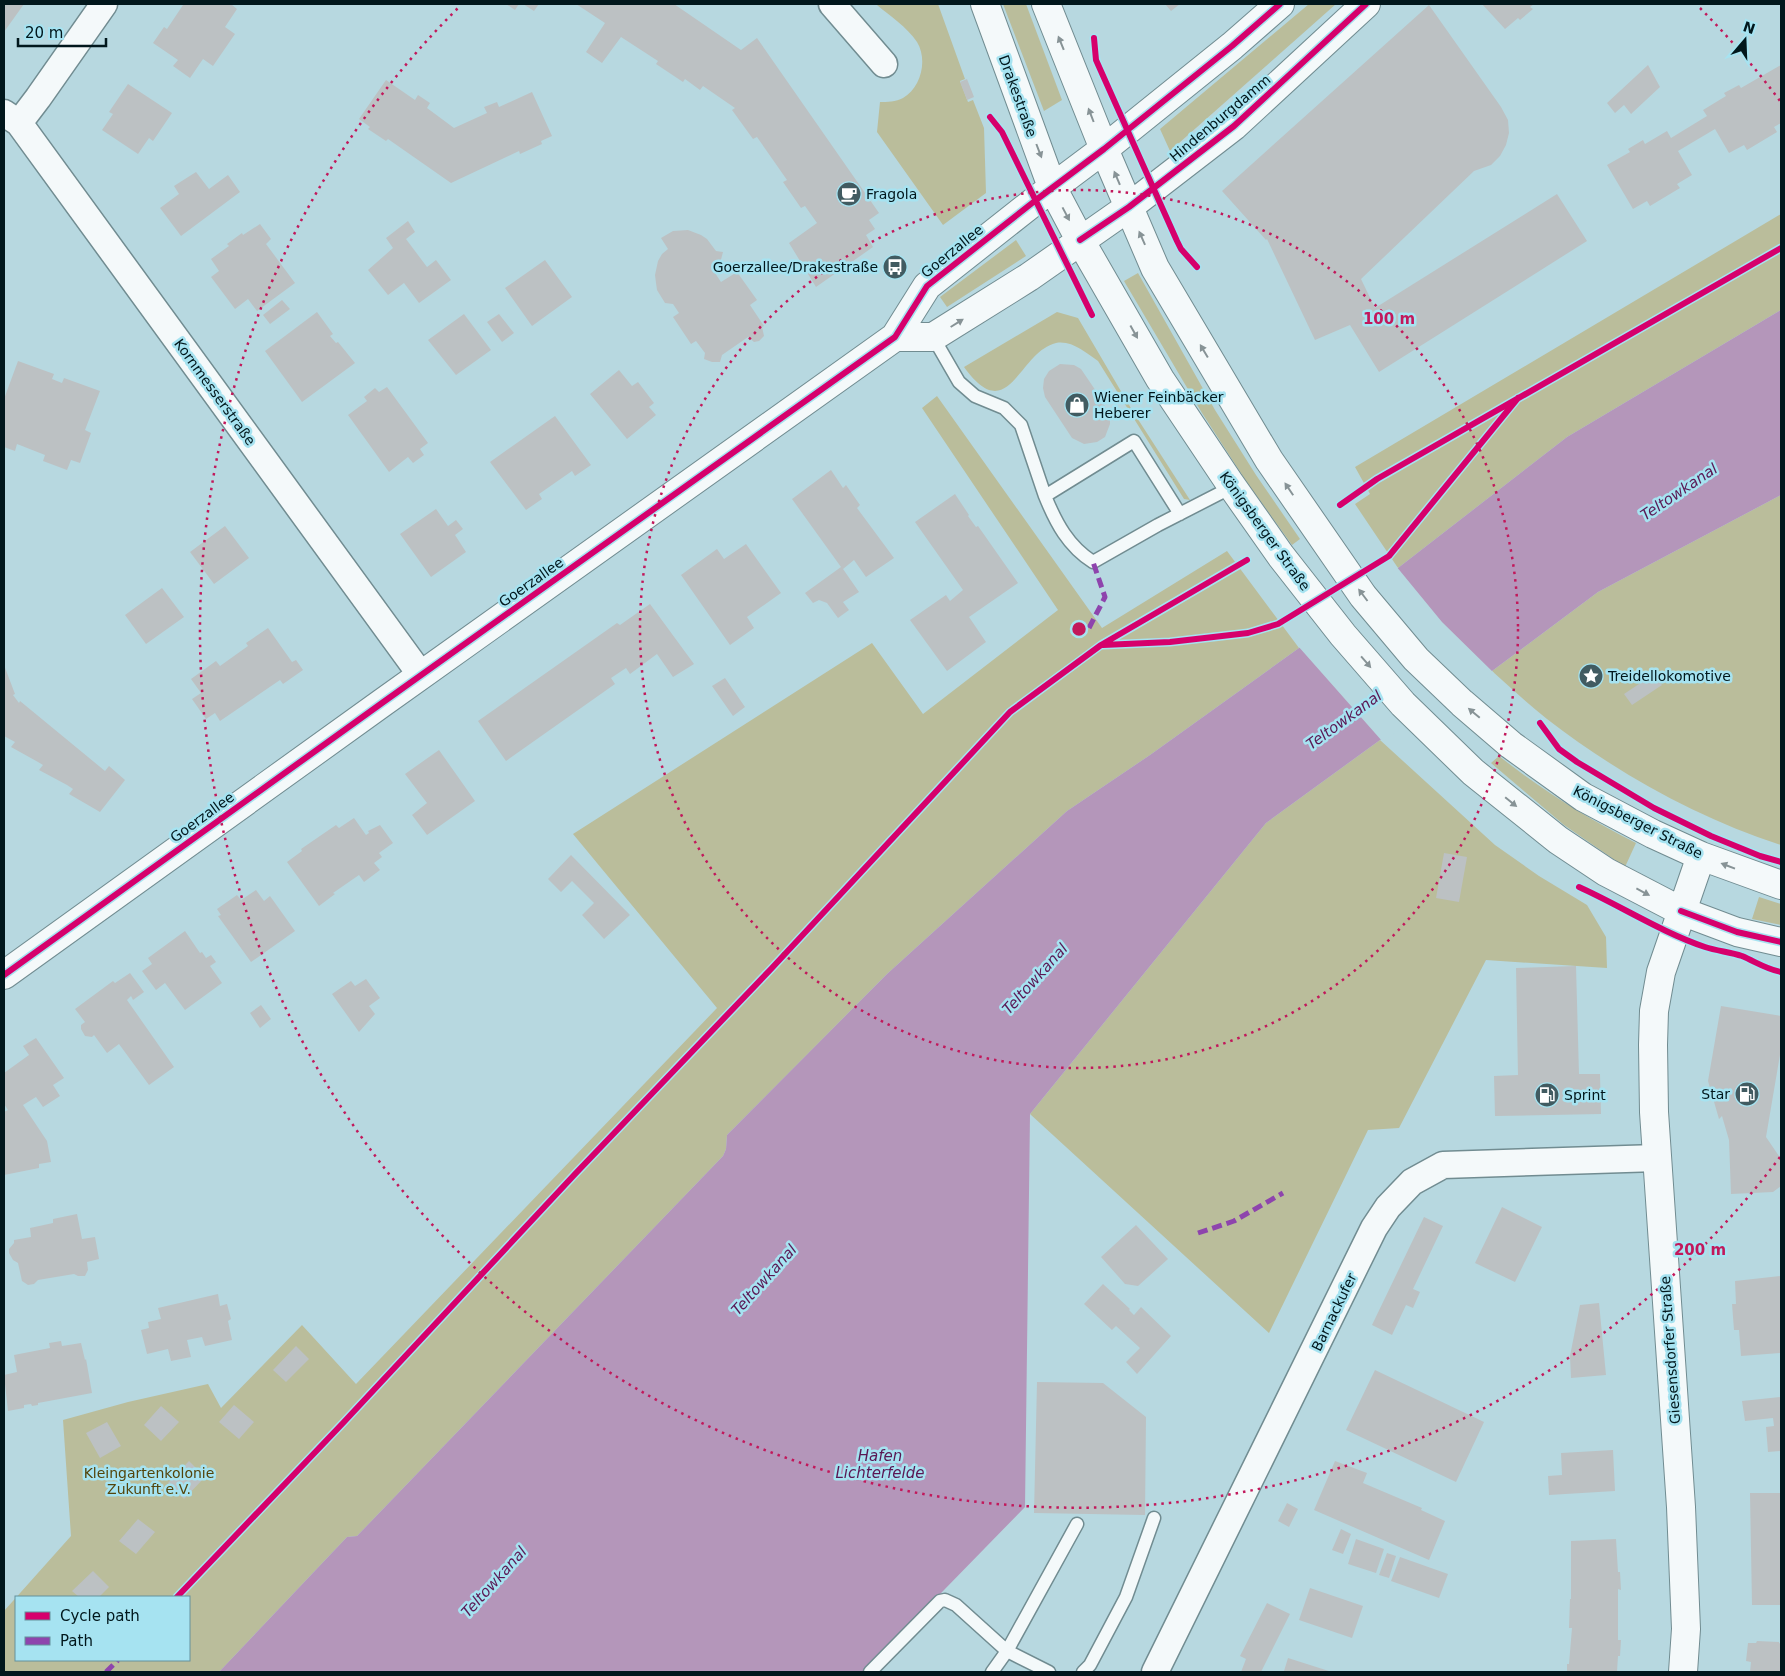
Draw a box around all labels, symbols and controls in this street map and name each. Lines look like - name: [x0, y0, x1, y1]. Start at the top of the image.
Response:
- scale bar: [18, 15, 105, 47]
- north arrow: [1720, 15, 1770, 65]
- text: N: [1741, 18, 1757, 37]
- text: 20 m: [25, 24, 63, 42]
- one-way arrow: [1057, 36, 1065, 50]
- street label: Drakestraße: [996, 53, 1040, 139]
- street label: Hindenburgdamm: [1166, 71, 1274, 165]
- one-way arrow: [1087, 108, 1094, 123]
- one-way arrow: [1035, 144, 1043, 159]
- one-way arrow: [1112, 171, 1120, 185]
- cafe icon: Fragola: [836, 181, 862, 207]
- place label: Fragola: [866, 186, 917, 202]
- one-way arrow: [1062, 207, 1071, 220]
- street label: Goerzallee: [918, 221, 986, 281]
- one-way arrow: [1138, 231, 1146, 245]
- bus stop icon: Goerzallee/Drakestraße: [882, 254, 908, 280]
- place label: Goerzallee/Drakestraße: [713, 259, 878, 275]
- text: 100 m: [1363, 310, 1415, 328]
- one-way arrow: [951, 318, 964, 327]
- one-way arrow: [1129, 326, 1138, 339]
- street label: Kornmesserstraße: [171, 336, 259, 448]
- one-way arrow: [1199, 344, 1208, 357]
- place label: Wiener Feinbäcker Heberer: [1094, 389, 1224, 421]
- shop icon: Wiener Feinbäcker Heberer: [1064, 392, 1090, 418]
- water label: Teltowkanal: [1637, 459, 1722, 524]
- street label: Königsberger Straße: [1217, 469, 1313, 593]
- one-way arrow: [1284, 482, 1294, 496]
- street label: Goerzallee: [496, 554, 566, 610]
- one-way arrow: [1358, 588, 1368, 602]
- centre of rings: [1070, 620, 1088, 638]
- one-way arrow: [1361, 655, 1372, 668]
- place icon: Treidellokomotive: [1578, 663, 1604, 689]
- place label: Treidellokomotive: [1607, 668, 1731, 684]
- water label: Teltowkanal: [1303, 686, 1386, 753]
- one-way arrow: [1468, 707, 1480, 719]
- street label: Königsberger Straße: [1571, 782, 1705, 862]
- street label: Goerzallee: [167, 789, 237, 845]
- one-way arrow: [1504, 797, 1517, 808]
- one-way arrow: [1720, 862, 1735, 870]
- one-way arrow: [1636, 888, 1651, 896]
- water label: Teltowkanal: [999, 939, 1072, 1018]
- fuel station icon: Star: [1734, 1081, 1760, 1107]
- fuel station icon: Sprint: [1534, 1082, 1560, 1108]
- place label: Star: [1701, 1086, 1730, 1102]
- place label: Sprint: [1564, 1087, 1606, 1103]
- water label: Teltowkanal: [728, 1240, 801, 1319]
- text: 200 m: [1674, 1241, 1726, 1259]
- street label: Barnackufer: [1308, 1270, 1360, 1354]
- street label: Giesensdorfer Straße: [1657, 1275, 1683, 1425]
- water label: Hafen Lichterfelde: [836, 1447, 924, 1482]
- park label: Kleingartenkolonie Zukunft e.V.: [84, 1465, 214, 1497]
- water label: Teltowkanal: [458, 1542, 531, 1621]
- legend: [15, 1596, 190, 1661]
- text: Cycle path: [60, 1607, 140, 1625]
- text: Path: [60, 1632, 93, 1650]

